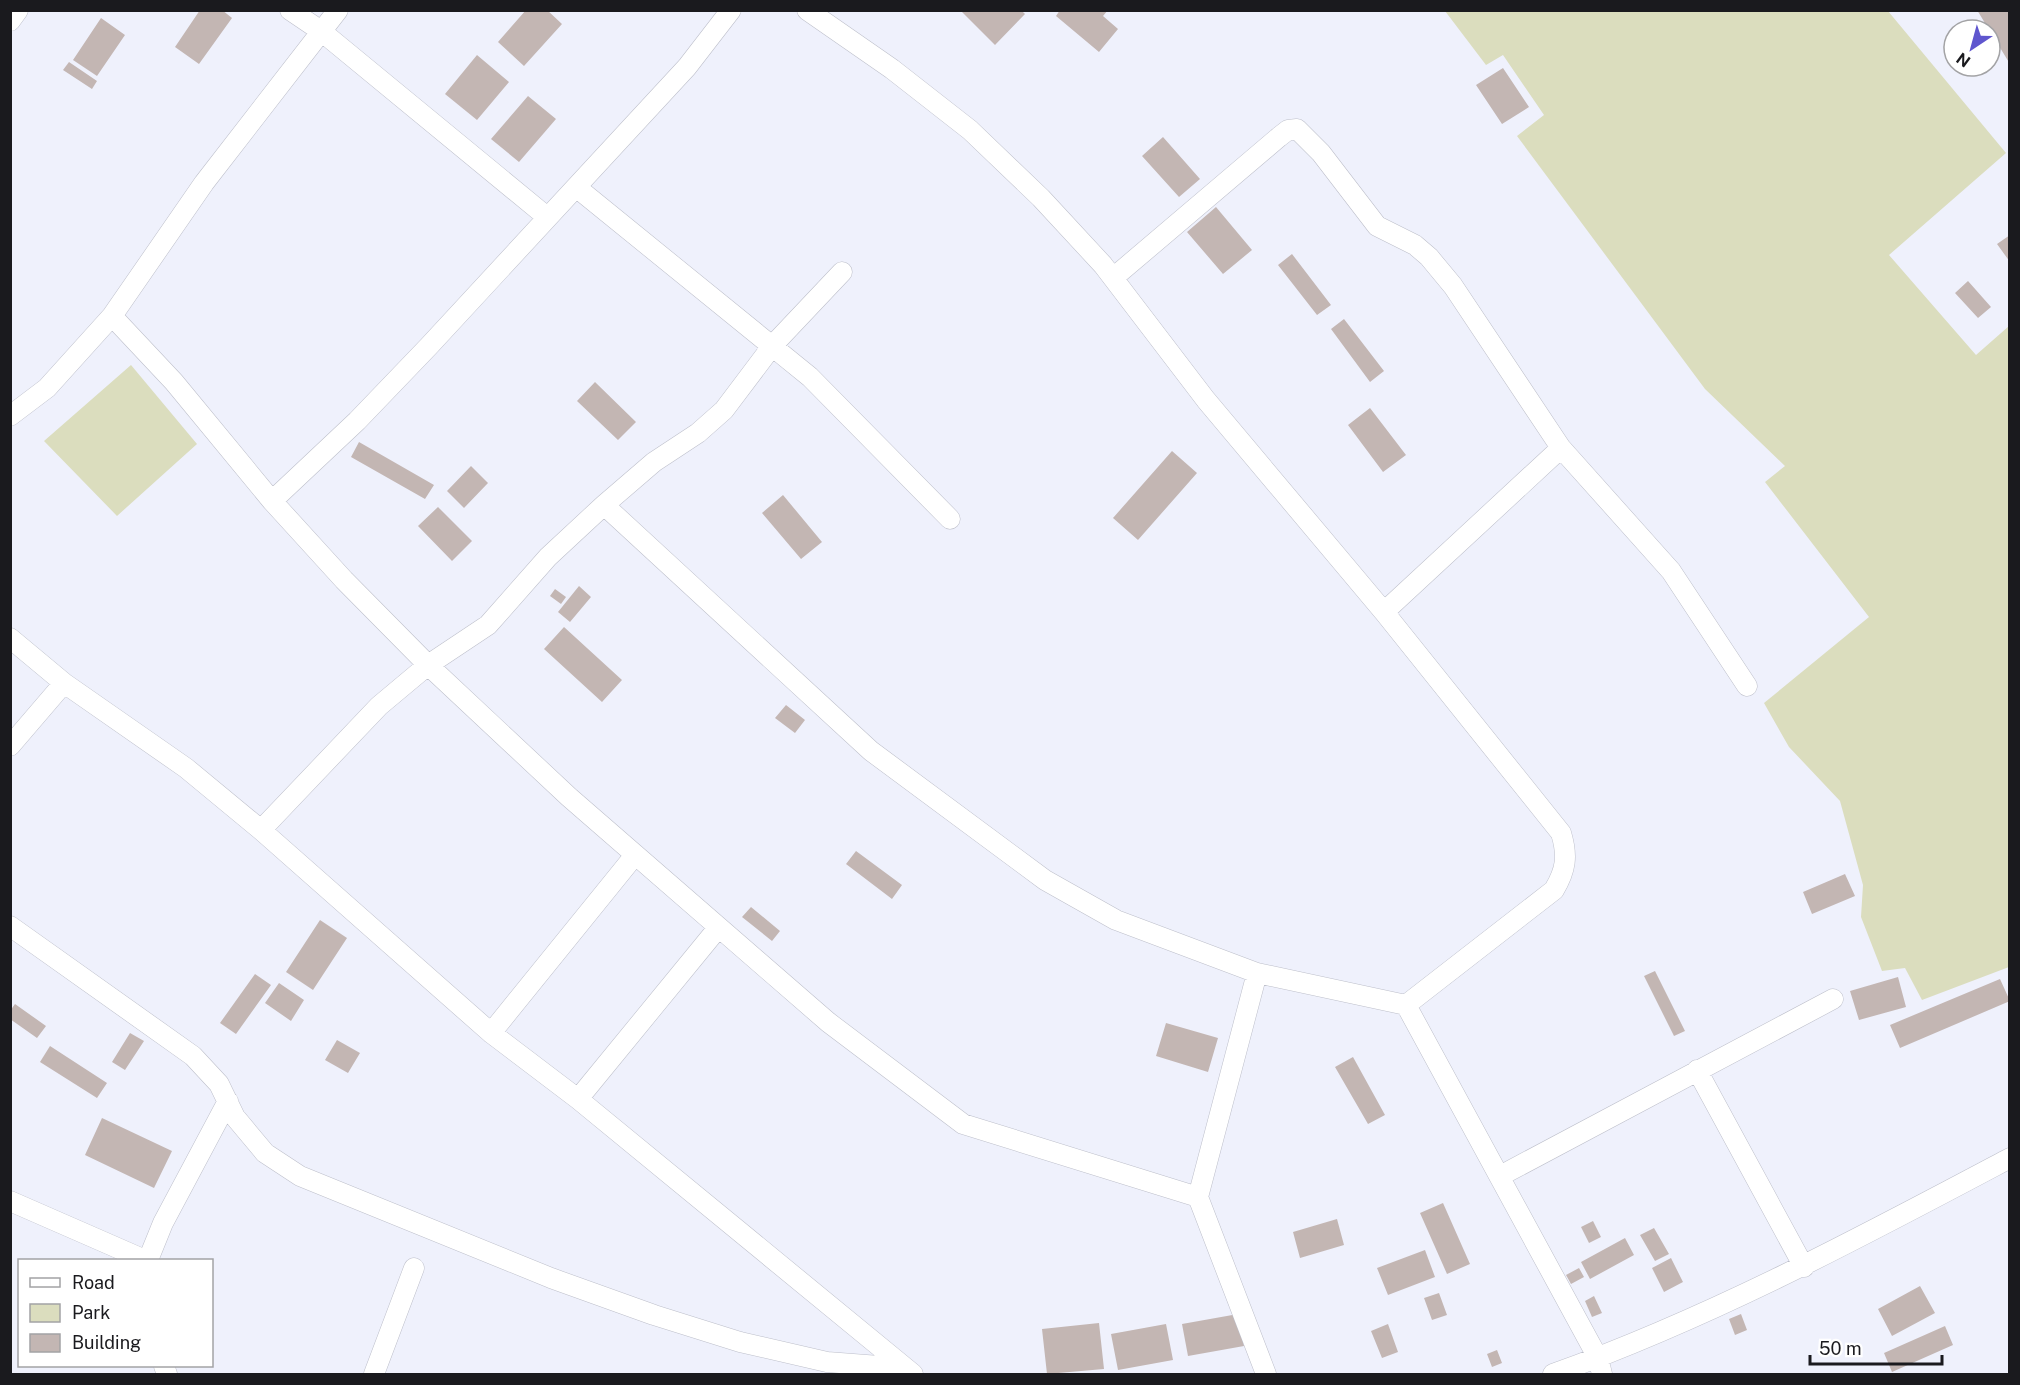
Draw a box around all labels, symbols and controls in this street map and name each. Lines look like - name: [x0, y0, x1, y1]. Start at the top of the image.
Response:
- north arrow: [1942, 18, 2002, 78]
- text: N: [1953, 48, 1974, 71]
- legend: [18, 1259, 213, 1367]
- text: Road: [72, 1272, 115, 1293]
- text: Park: [72, 1302, 110, 1323]
- scale bar: [1810, 1328, 1942, 1366]
- text: Building: [72, 1332, 141, 1353]
- text: 50 m: [1819, 1338, 1862, 1359]

